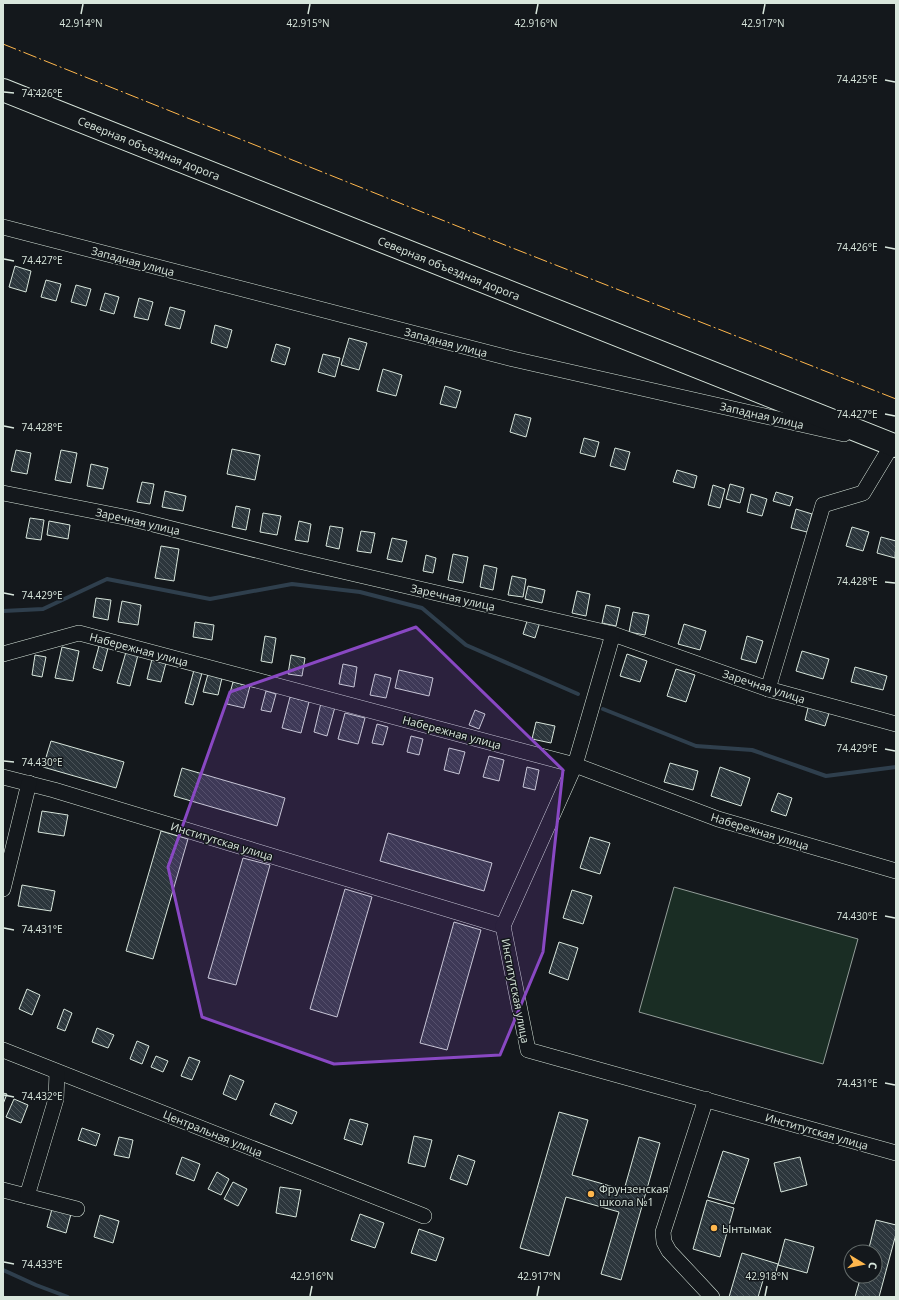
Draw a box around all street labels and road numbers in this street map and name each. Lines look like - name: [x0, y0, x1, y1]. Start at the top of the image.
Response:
- street label: Северная объездная дорога: [76, 113, 222, 183]
- street label: Северная объездная дорога: [376, 233, 522, 303]
- street label: Западная улица: [90, 243, 176, 279]
- street label: Западная улица: [403, 324, 489, 360]
- street label: Западная улица: [719, 398, 805, 432]
- street label: Заречная улица: [94, 504, 182, 538]
- street label: Заречная улица: [409, 580, 497, 614]
- street label: Набережная улица: [88, 629, 190, 669]
- street label: Заречная улица: [721, 666, 807, 706]
- street label: Набережная улица: [401, 712, 503, 752]
- street label: Набережная улица: [709, 809, 811, 853]
- street label: Институтская улица: [169, 818, 275, 864]
- street label: Институтская улица: [498, 937, 534, 1045]
- street label: Центральная улица: [161, 1106, 265, 1160]
- street label: Институтская улица: [764, 1109, 870, 1153]

